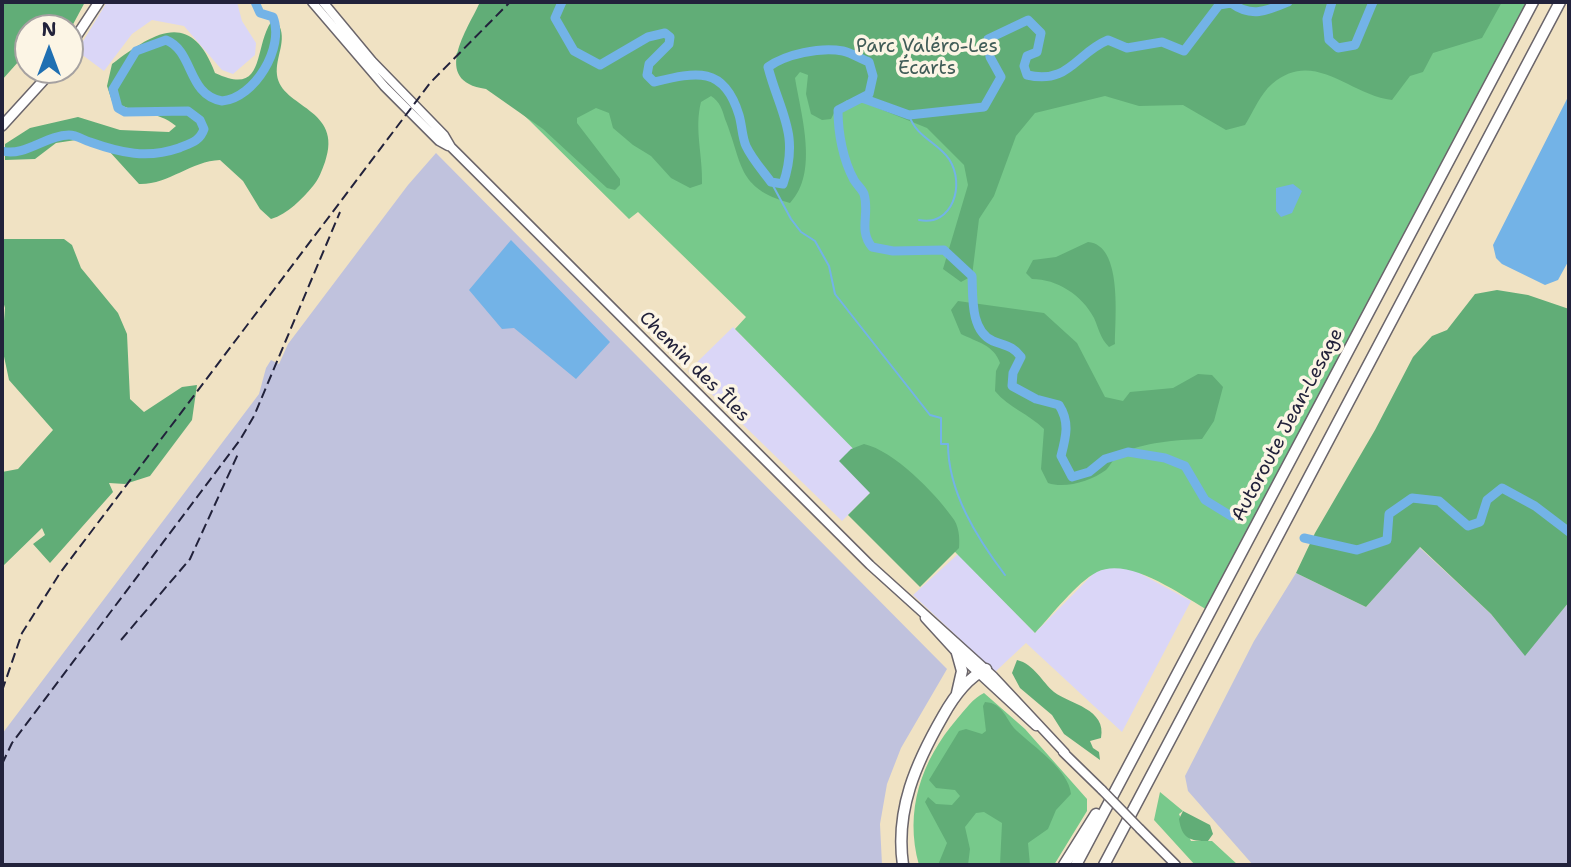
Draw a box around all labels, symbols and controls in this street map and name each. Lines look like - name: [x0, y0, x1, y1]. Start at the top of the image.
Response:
- north arrow: [14, 14, 84, 84]
- text: N: [41, 17, 57, 42]
- park label: Parc Valéro-Les Écarts: [856, 36, 998, 80]
- street label: Chemin des Îles: [634, 307, 754, 427]
- street label: Autoroute Jean-Lesage: [1227, 325, 1349, 525]

